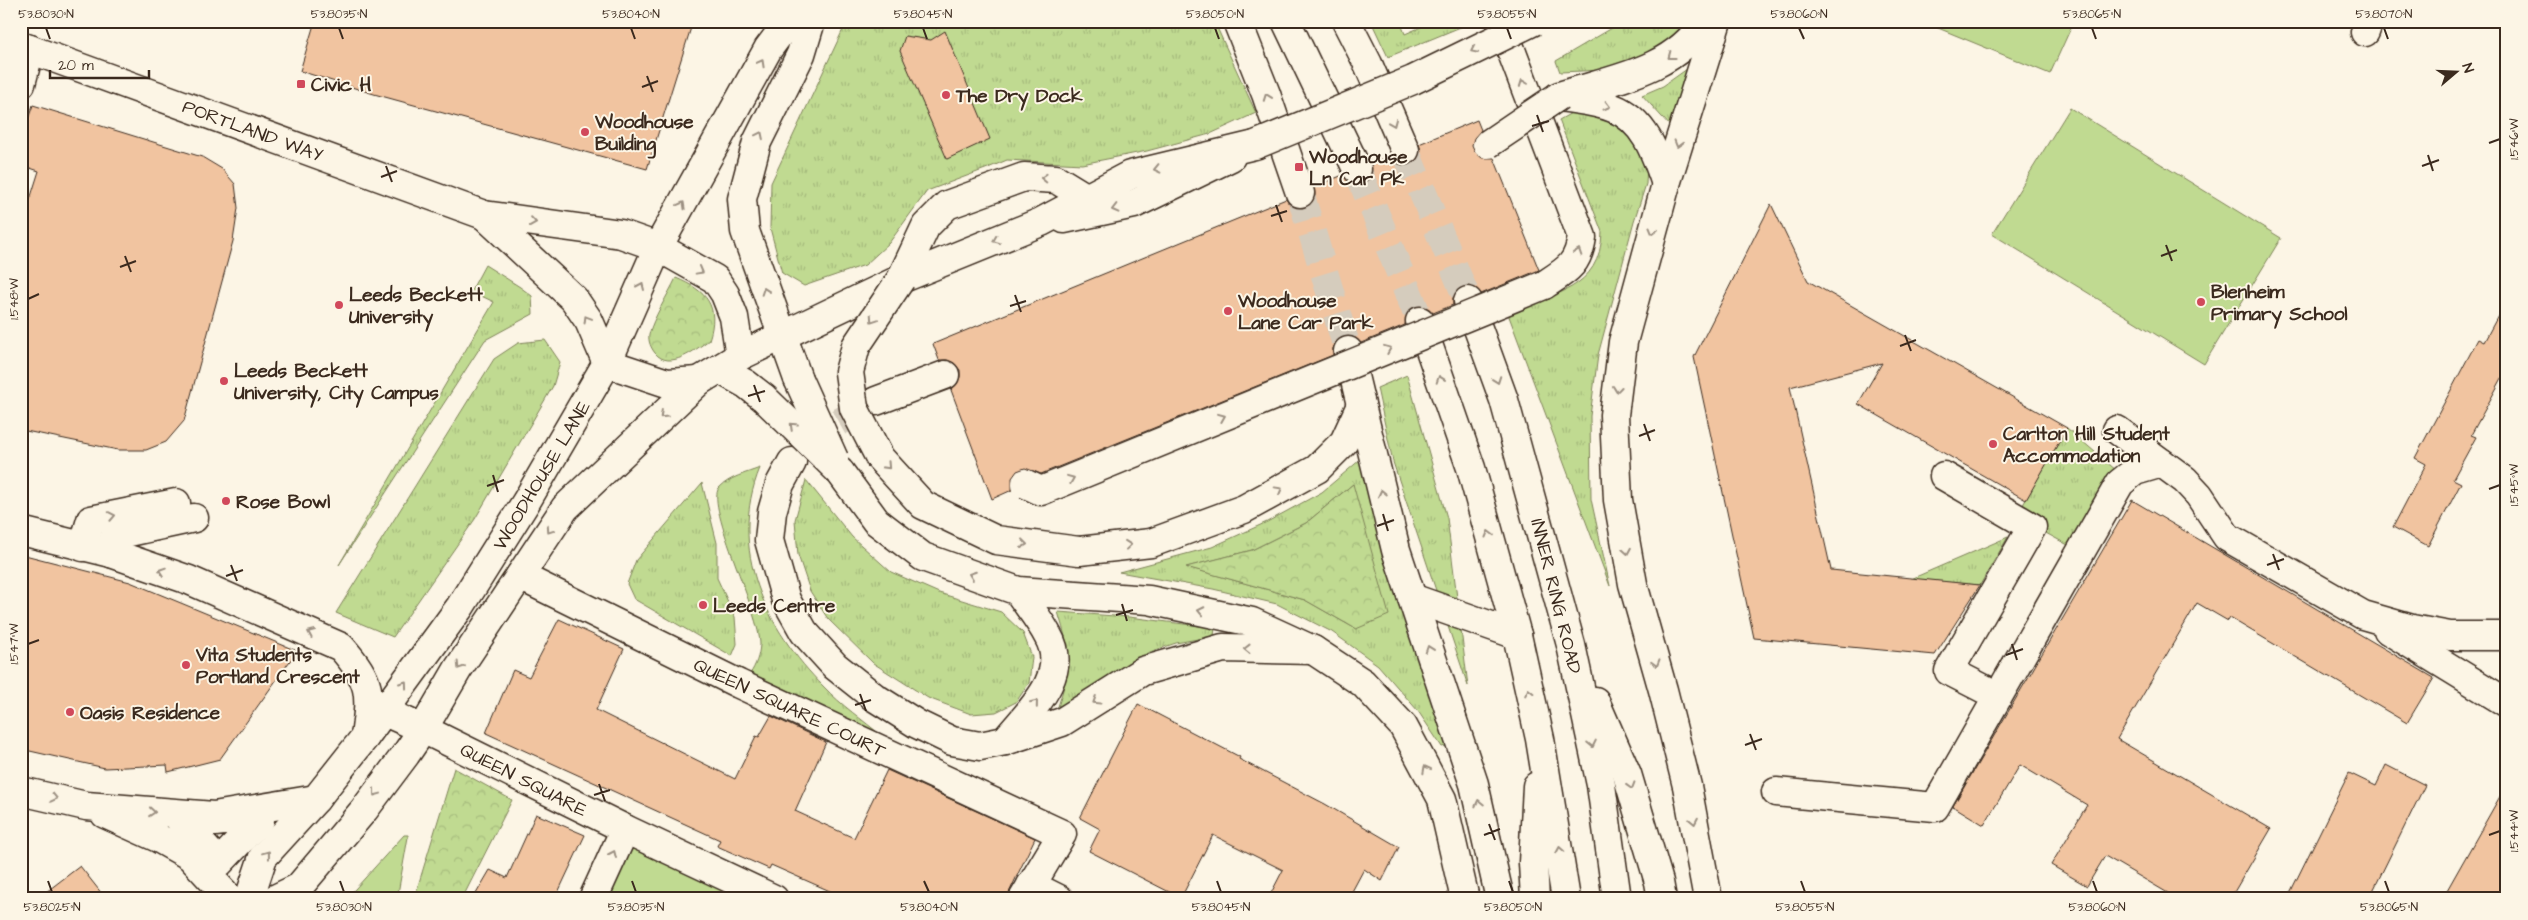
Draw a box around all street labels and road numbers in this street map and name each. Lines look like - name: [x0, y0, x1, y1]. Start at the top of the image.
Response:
- street label: PORTLAND WAY: [179, 93, 326, 169]
- street label: WOODHOUSE LANE: [487, 396, 598, 556]
- street label: INNER RING ROAD: [1523, 516, 1588, 677]
- street label: QUEEN SQUARE COURT: [689, 652, 890, 765]
- street label: QUEEN SQUARE: [455, 737, 592, 824]

